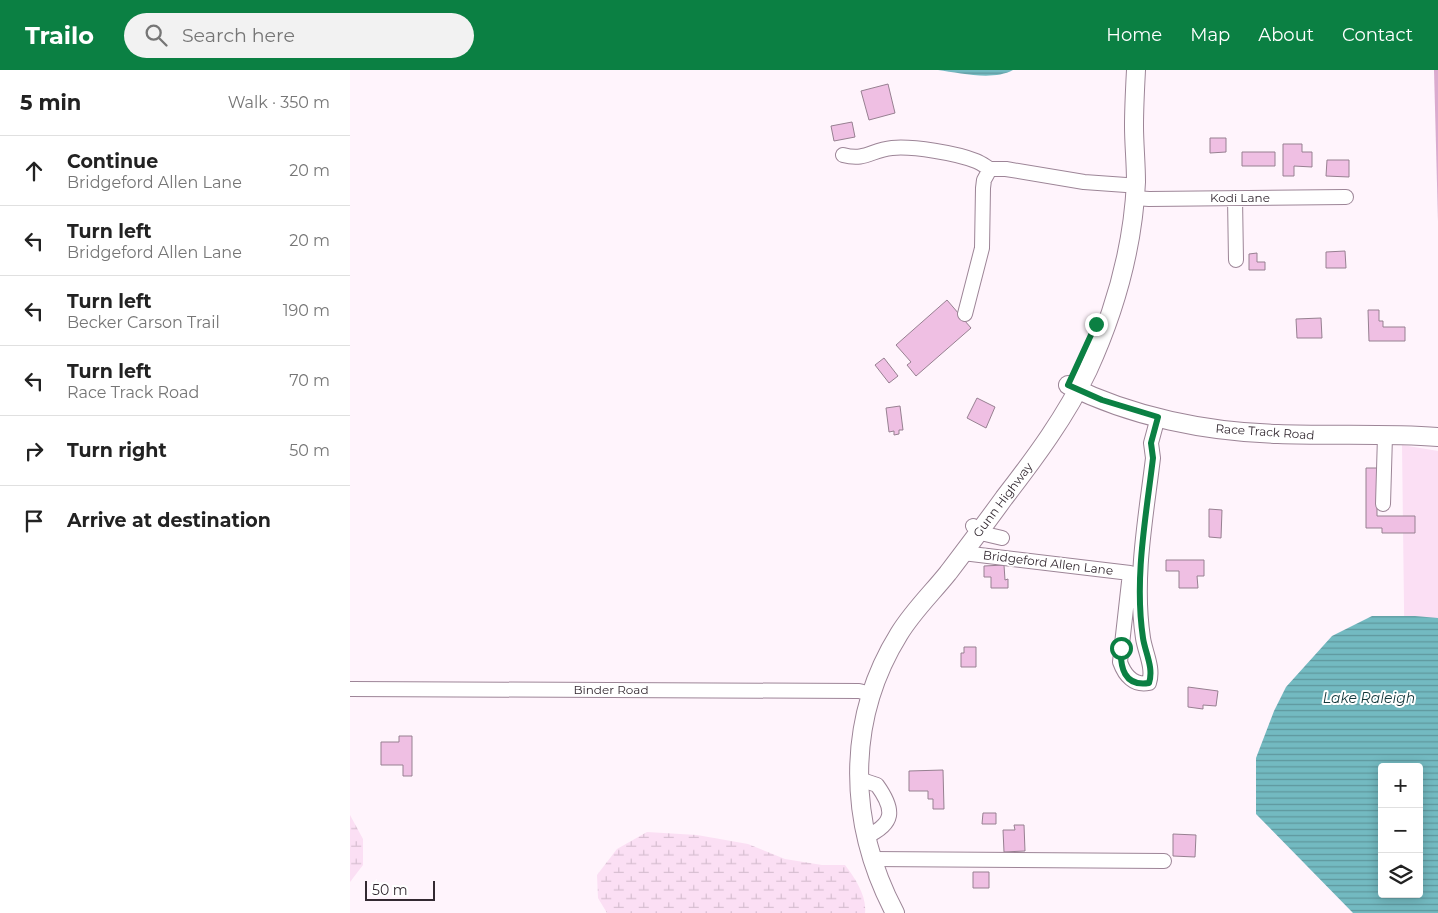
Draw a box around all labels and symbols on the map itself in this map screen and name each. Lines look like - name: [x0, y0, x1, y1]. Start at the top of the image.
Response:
- street label: Kodi Lane: [1210, 190, 1270, 205]
- route end: [1085, 313, 1108, 336]
- street label: Race Track Road: [1215, 421, 1315, 442]
- street label: Gunn Highway: [970, 459, 1036, 540]
- street label: Bridgeford Allen Lane: [982, 547, 1114, 578]
- route start: [1110, 637, 1133, 660]
- street label: Binder Road: [573, 682, 649, 697]
- water label: Lake Raleigh: [1323, 689, 1415, 707]
- scale bar: [365, 878, 435, 901]

